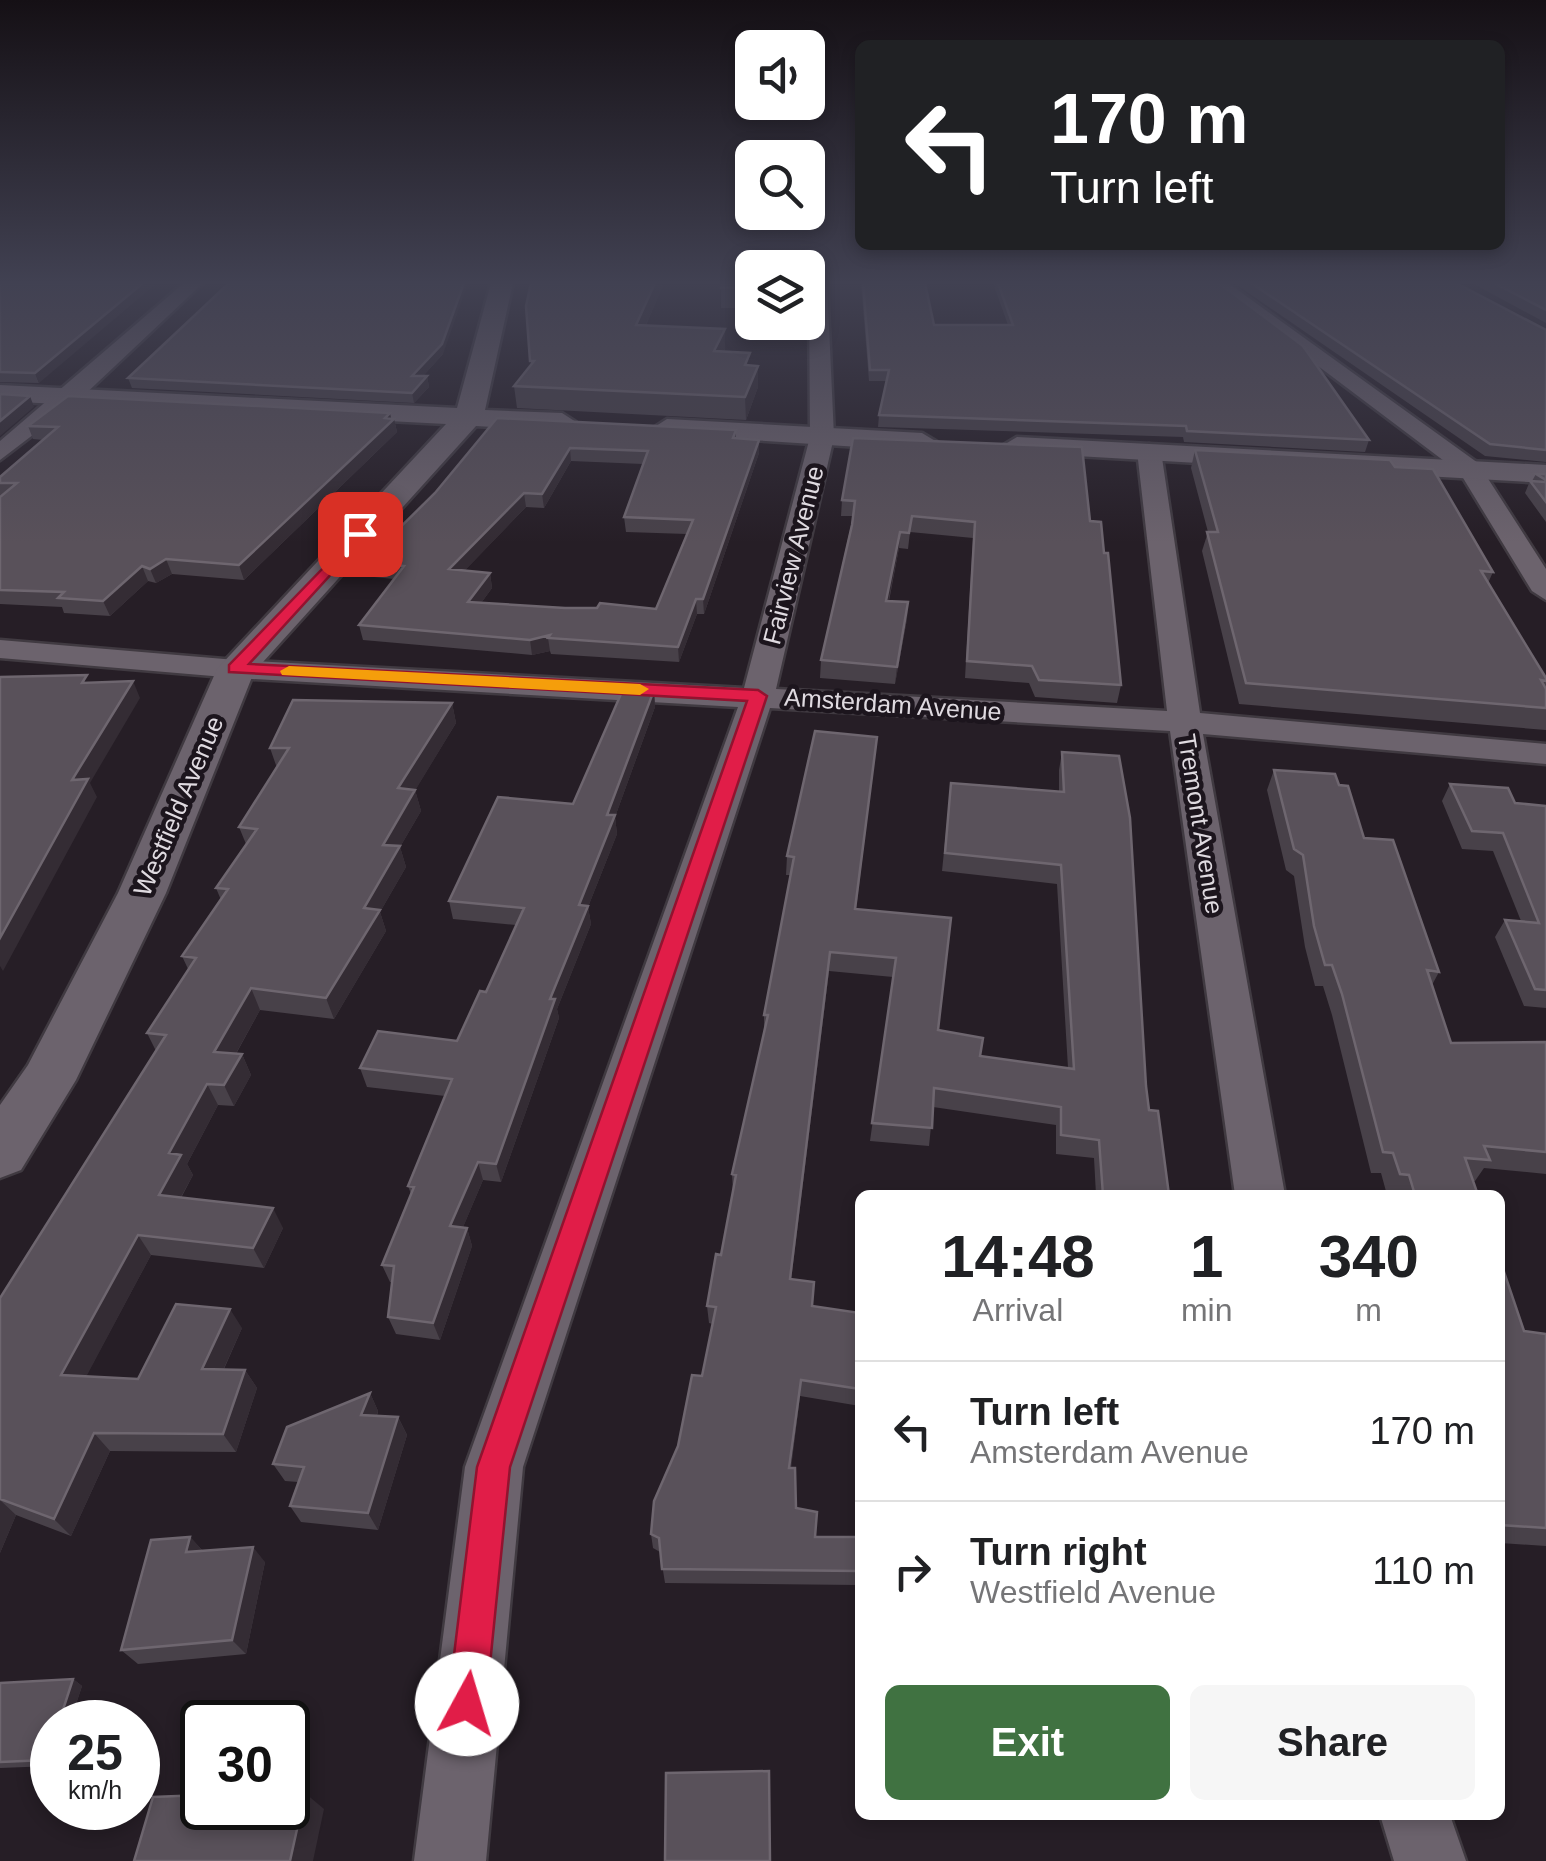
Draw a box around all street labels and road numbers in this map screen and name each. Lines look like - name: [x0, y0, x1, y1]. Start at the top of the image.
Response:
- street label: Fairview Avenue: [757, 463, 829, 647]
- street label: Amsterdam Avenue: [783, 682, 1003, 726]
- street label: Westfield Avenue: [128, 712, 228, 900]
- street label: Tremont Avenue: [1173, 732, 1229, 916]

